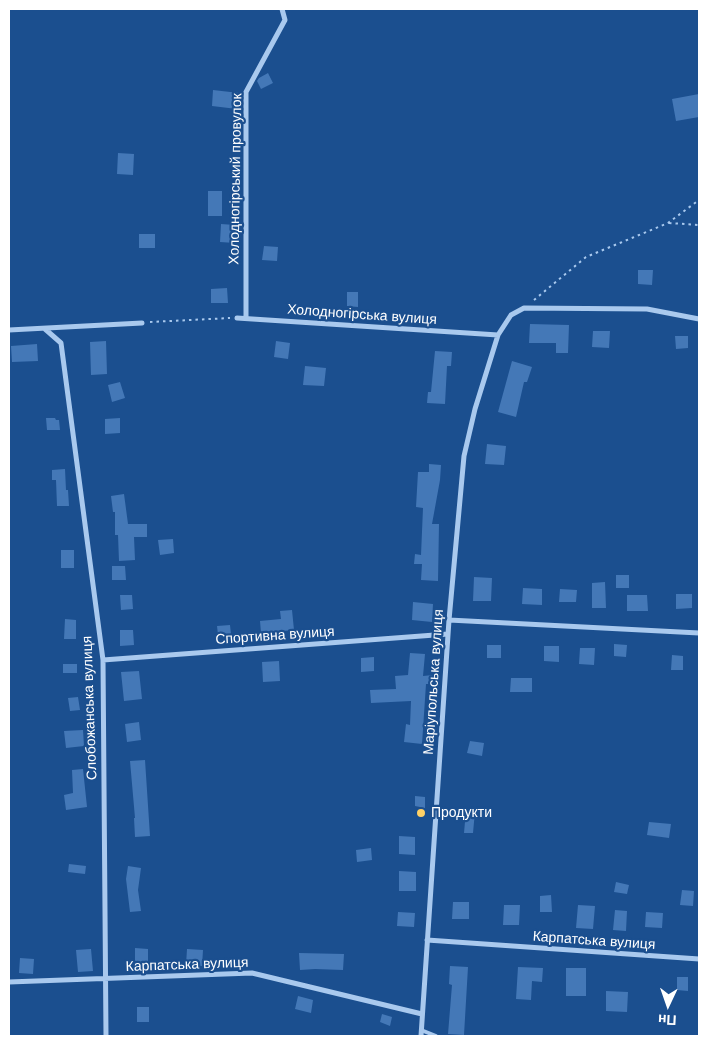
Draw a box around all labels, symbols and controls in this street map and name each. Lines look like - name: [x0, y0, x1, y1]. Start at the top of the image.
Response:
- street label: Холодногірський провулок: [226, 93, 246, 265]
- street label: Холодногірська вулиця: [287, 301, 437, 329]
- street label: Маріупольська вулиця: [421, 609, 447, 755]
- street label: Спортивна вулиця: [215, 623, 335, 649]
- street label: Слобожанська вулиця: [79, 635, 101, 781]
- place label: Продукти: [431, 805, 492, 821]
- marker: Продукти: [415, 807, 427, 819]
- street label: Карпатська вулиця: [532, 928, 656, 954]
- street label: Карпатська вулиця: [125, 954, 249, 976]
- north arrow: [643, 980, 693, 1030]
- text: Пн: [658, 1012, 677, 1028]

